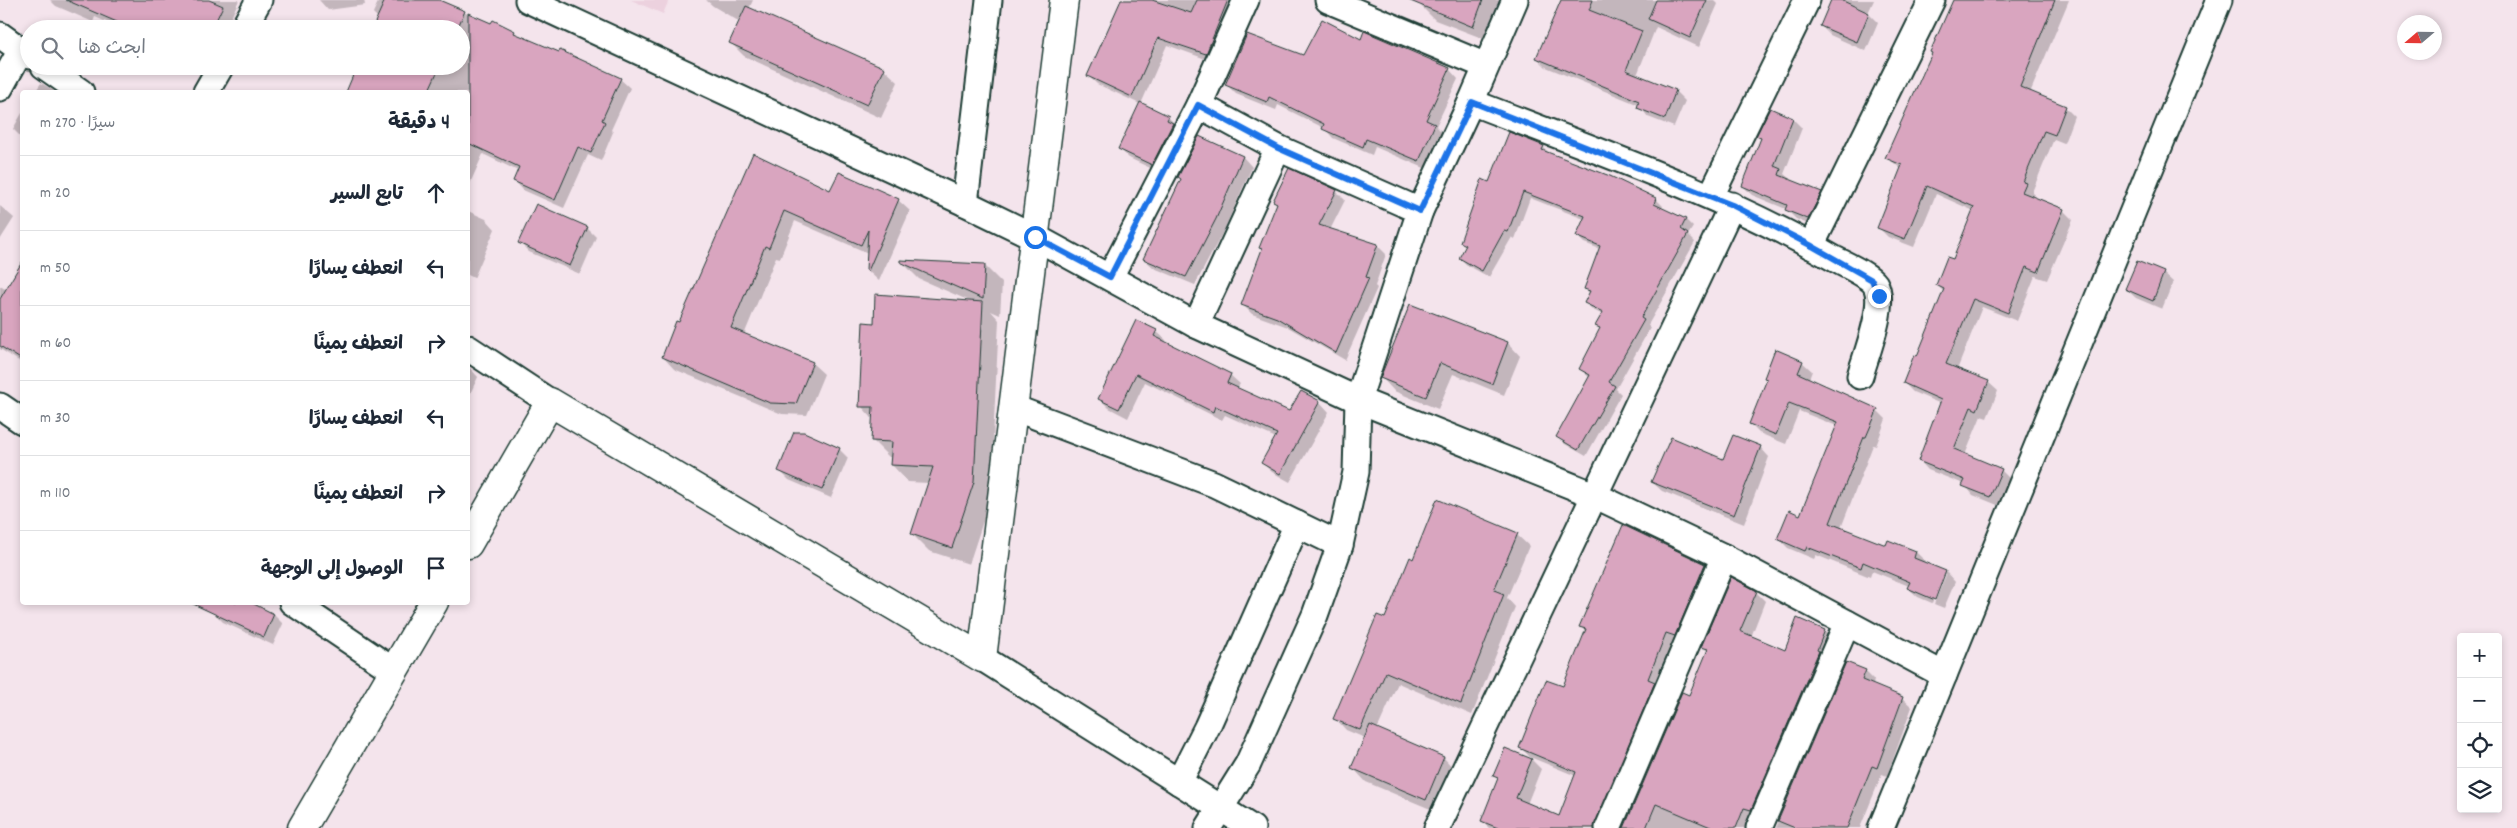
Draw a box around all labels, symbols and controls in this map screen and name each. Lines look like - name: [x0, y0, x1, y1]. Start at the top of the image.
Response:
- north arrow: [2397, 15, 2442, 60]
- search box: [20, 20, 470, 75]
- icon: search: [38, 34, 66, 62]
- text: ابحث هنا: [78, 36, 146, 63]
- text: 4 دقيقة: [388, 109, 450, 139]
- text: سيرًا · 270 m: [40, 112, 115, 135]
- icon: ahead: [422, 179, 450, 207]
- text: 20 m: [40, 182, 70, 205]
- text: تابع السير: [331, 182, 403, 209]
- route start: [1024, 226, 1047, 249]
- icon: left: [422, 254, 450, 282]
- text: 50 m: [40, 257, 71, 280]
- text: انعطف يسارًا: [309, 257, 403, 284]
- route end: [1868, 285, 1891, 308]
- icon: right: [422, 329, 450, 357]
- text: 60 m: [40, 332, 71, 355]
- text: انعطف يمينًا: [314, 332, 403, 359]
- icon: left: [422, 404, 450, 432]
- text: 30 m: [40, 407, 71, 430]
- text: انعطف يسارًا: [309, 407, 403, 434]
- icon: right: [422, 479, 450, 507]
- text: 110 m: [40, 482, 70, 505]
- text: انعطف يمينًا: [314, 482, 403, 509]
- icon: arrive: [422, 554, 450, 582]
- text: الوصول إلى الوجهة: [261, 557, 403, 584]
- map controls: [2457, 633, 2502, 813]
- button: +: [2457, 633, 2502, 678]
- button: −: [2457, 678, 2502, 723]
- button: locate: [2457, 723, 2502, 768]
- button: layers: [2457, 768, 2502, 813]

